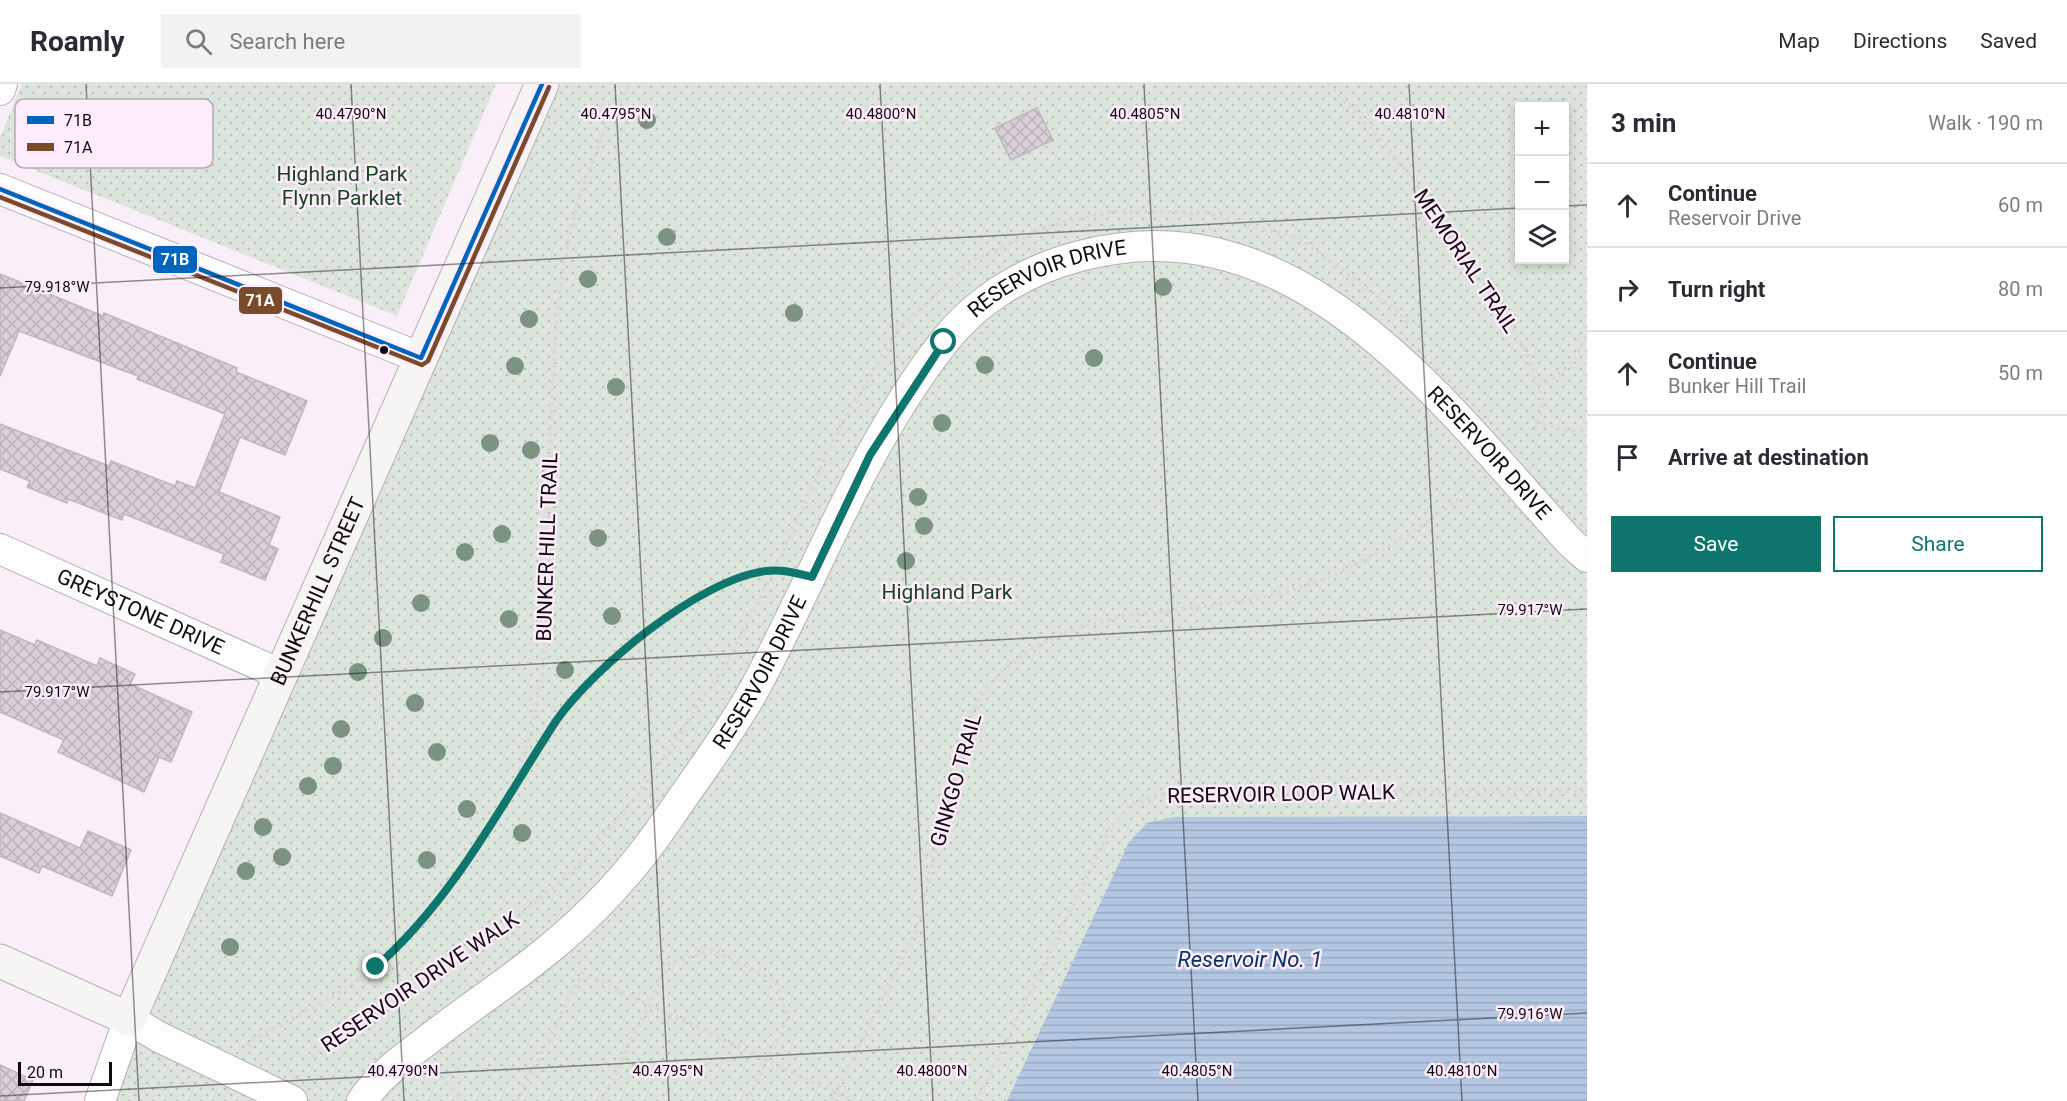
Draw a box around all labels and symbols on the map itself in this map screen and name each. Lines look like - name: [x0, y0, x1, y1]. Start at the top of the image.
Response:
- legend: [15, 99, 213, 168]
- text: 40.4790°N: [316, 105, 386, 123]
- text: 40.4795°N: [581, 105, 651, 123]
- text: 40.4800°N: [846, 105, 916, 123]
- text: 40.4805°N: [1110, 105, 1180, 123]
- text: 40.4810°N: [1375, 105, 1445, 123]
- text: 71B: [64, 111, 92, 130]
- text: 71A: [64, 138, 93, 157]
- park label: Highland Park Flynn Parklet: [277, 162, 408, 210]
- street label: MEMORIAL TRAIL: [1409, 185, 1523, 337]
- street label: RESERVOIR DRIVE: [963, 235, 1128, 322]
- line badge: 71B: [152, 245, 198, 274]
- text: 71B: [161, 250, 189, 269]
- text: 79.918°W: [24, 278, 90, 296]
- line badge: 71A: [238, 286, 283, 315]
- text: 71A: [245, 291, 275, 310]
- route start: [930, 328, 956, 354]
- unlabelled marker: [378, 344, 390, 356]
- street label: RESERVOIR DRIVE: [1423, 381, 1556, 524]
- street label: BUNKER HILL TRAIL: [532, 452, 562, 642]
- street label: BUNKERHILL STREET: [266, 493, 370, 689]
- street label: GREYSTONE DRIVE: [53, 564, 228, 660]
- park label: Highland Park: [882, 580, 1013, 604]
- street label: RESERVOIR DRIVE: [708, 592, 812, 754]
- text: 79.917°W: [1497, 601, 1563, 619]
- text: 79.917°W: [24, 683, 90, 701]
- street label: GINKGO TRAIL: [925, 711, 987, 849]
- street label: RESERVOIR LOOP WALK: [1167, 780, 1396, 808]
- street label: RESERVOIR DRIVE WALK: [317, 906, 524, 1057]
- water label: Reservoir No. 1: [1178, 947, 1322, 972]
- route end: [362, 953, 388, 979]
- text: 79.916°W: [1497, 1005, 1563, 1023]
- scale bar: [18, 1059, 112, 1086]
- text: 40.4790°N: [368, 1062, 438, 1080]
- text: 40.4795°N: [633, 1062, 703, 1080]
- text: 40.4800°N: [897, 1062, 967, 1080]
- text: 40.4805°N: [1162, 1062, 1232, 1080]
- text: 40.4810°N: [1427, 1062, 1497, 1080]

